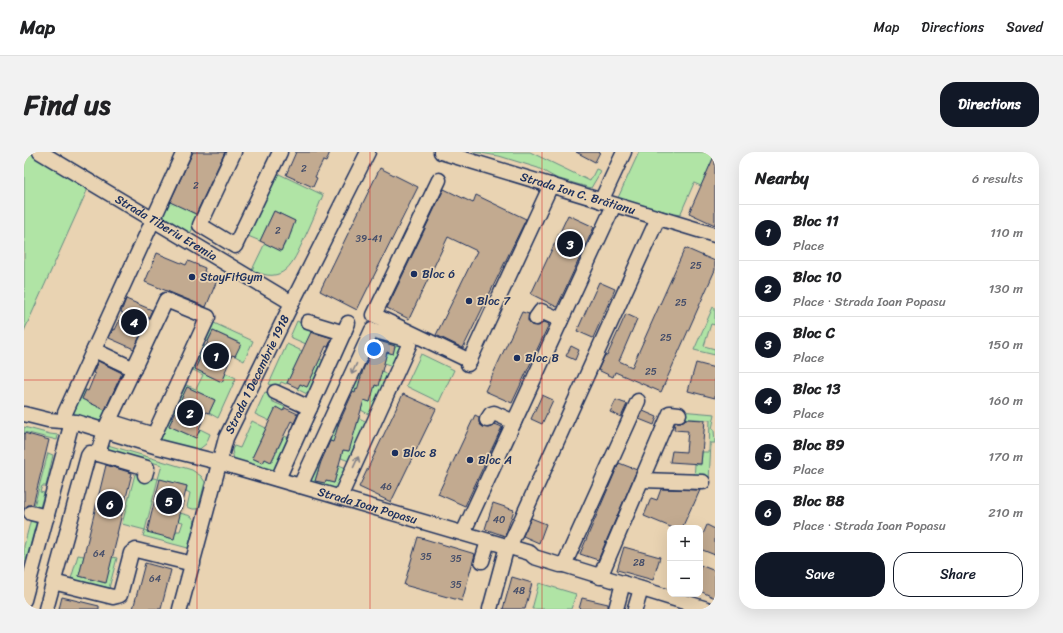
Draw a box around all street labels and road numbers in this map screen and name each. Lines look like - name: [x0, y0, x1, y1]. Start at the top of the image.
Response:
- street label: Strada Ion C. Brătianu: [517, 166, 639, 221]
- street label: Strada Tiberiu Eremia: [111, 188, 222, 267]
- street label: Strada 1 Decembrie 1918: [219, 311, 296, 438]
- street label: Strada Ioan Popasu: [315, 481, 420, 531]

